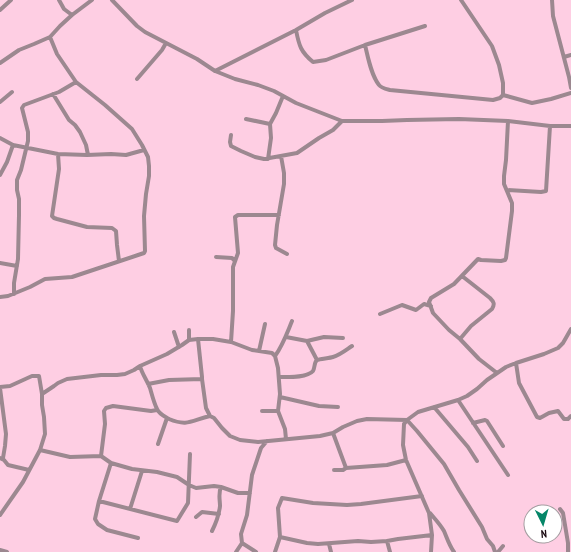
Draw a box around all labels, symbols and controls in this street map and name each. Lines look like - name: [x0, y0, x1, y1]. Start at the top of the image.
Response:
- north arrow: [523, 504, 563, 544]
- text: N: [540, 527, 547, 541]

